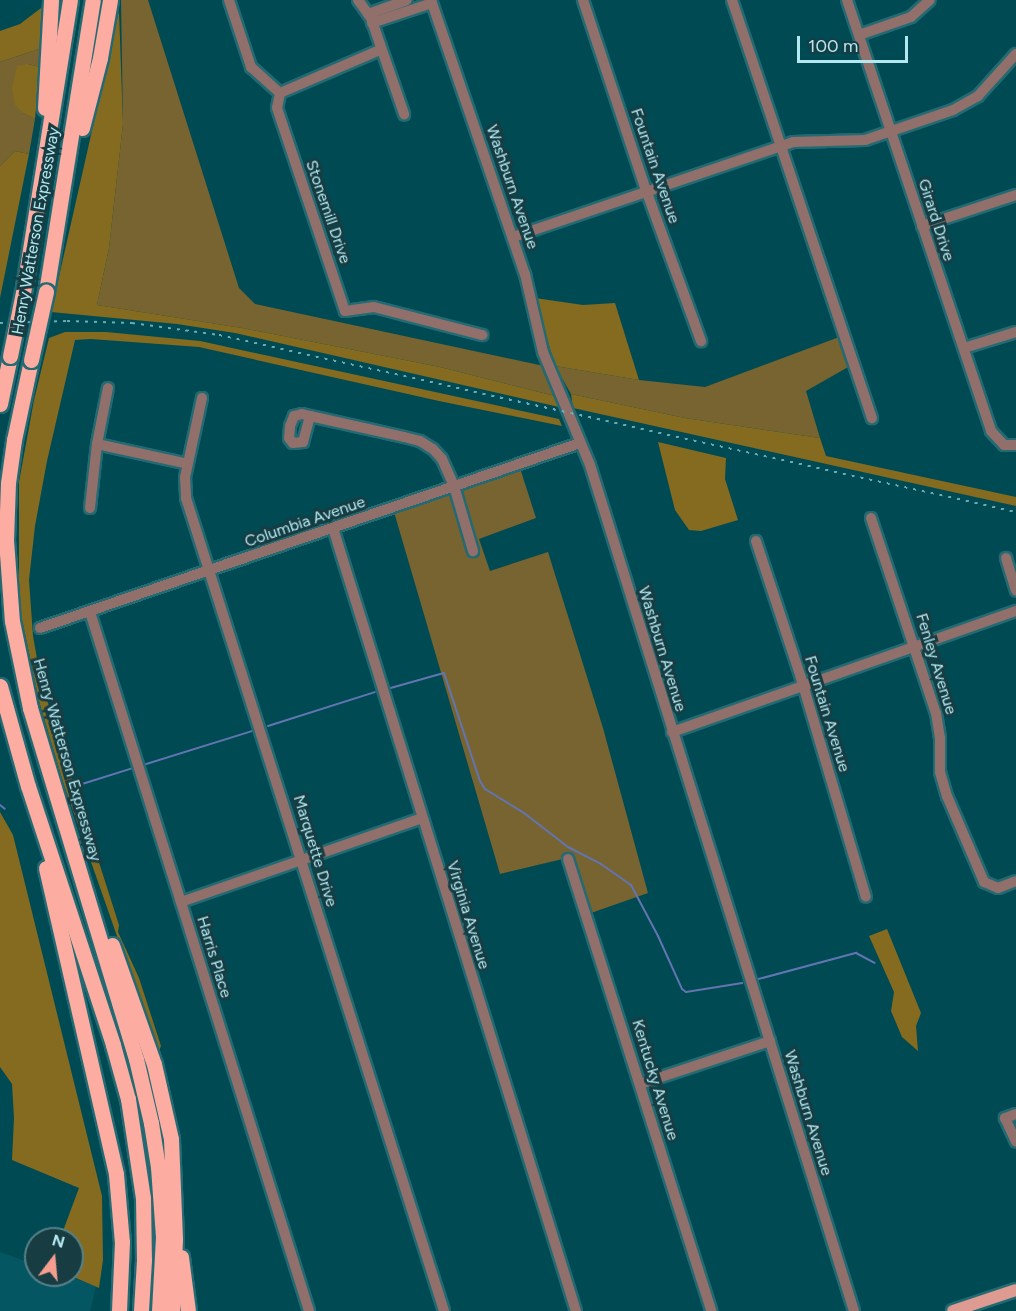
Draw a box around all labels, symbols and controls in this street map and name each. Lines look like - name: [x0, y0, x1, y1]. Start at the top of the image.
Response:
- scale bar: [800, 24, 911, 62]
- text: 100 m: [808, 35, 858, 57]
- street label: Fountain Avenue: [626, 106, 684, 226]
- street label: Washburn Avenue: [482, 122, 542, 252]
- street label: Henry Watterson Expressway: [8, 126, 64, 336]
- street label: Stonemill Drive: [301, 158, 355, 266]
- street label: Girard Drive: [914, 177, 958, 263]
- street label: Columbia Avenue: [242, 492, 368, 552]
- street label: Washburn Avenue: [634, 584, 690, 714]
- street label: Fenley Avenue: [912, 611, 960, 717]
- street label: Fountain Avenue: [800, 654, 854, 774]
- street label: Henry Watterson Expressway: [29, 656, 105, 864]
- street label: Marquette Drive: [289, 793, 341, 909]
- street label: Virginia Avenue: [442, 859, 494, 971]
- street label: Harris Place: [192, 914, 236, 1000]
- street label: Kentucky Avenue: [628, 1017, 682, 1143]
- street label: Washburn Avenue: [780, 1048, 836, 1178]
- north arrow: [24, 1227, 84, 1287]
- text: N: [50, 1230, 67, 1252]

